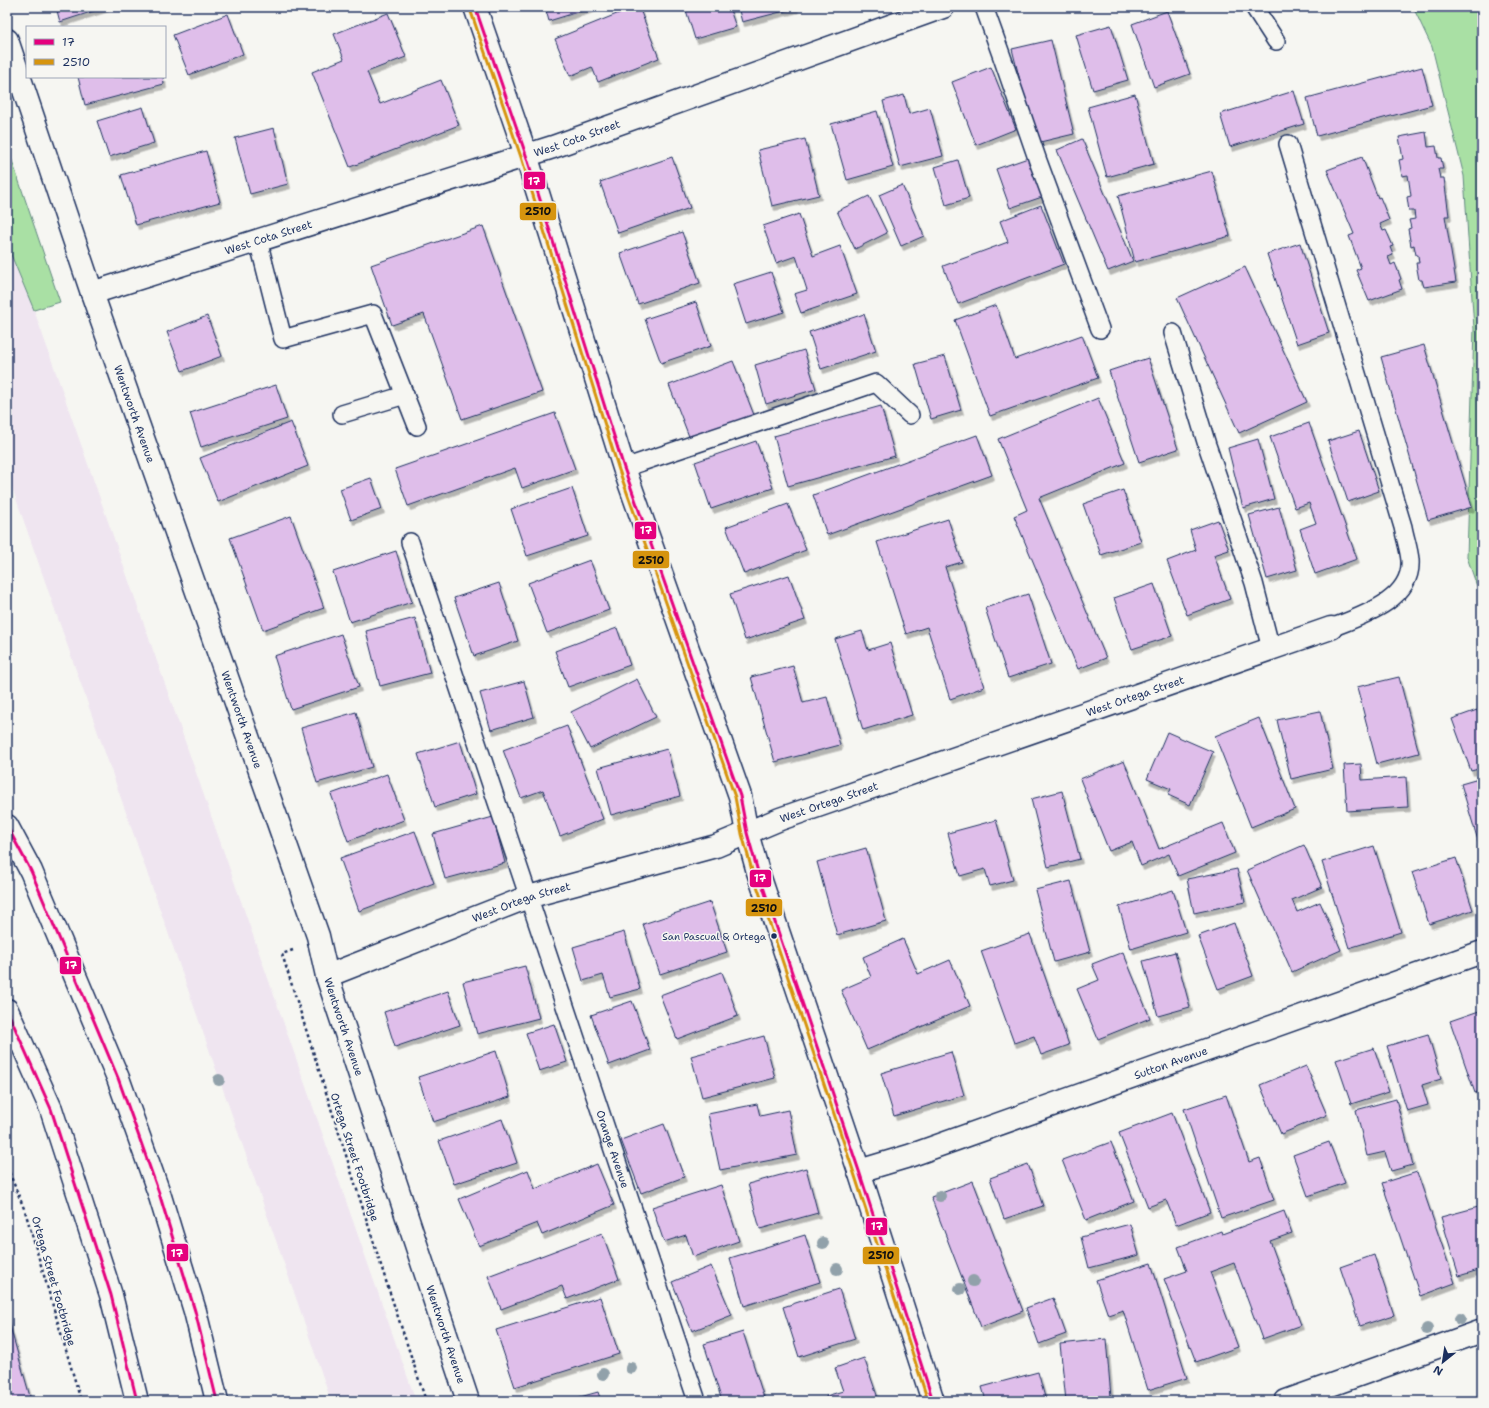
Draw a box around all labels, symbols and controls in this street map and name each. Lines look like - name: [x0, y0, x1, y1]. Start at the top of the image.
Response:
- legend: [26, 26, 166, 78]
- text: 17: [62, 34, 75, 50]
- text: 2510: [62, 54, 90, 70]
- street label: West Cota Street: [532, 116, 622, 161]
- line badge: 17: [523, 171, 546, 190]
- text: 17: [528, 174, 541, 189]
- line badge: 2510: [519, 202, 557, 221]
- text: 2510: [525, 204, 552, 219]
- street label: West Cota Street: [223, 217, 314, 258]
- street label: Wentworth Avenue: [110, 363, 158, 465]
- line badge: 17: [634, 521, 657, 540]
- text: 17: [640, 523, 653, 538]
- line badge: 2510: [632, 550, 670, 569]
- text: 2510: [638, 553, 665, 568]
- street label: Wentworth Avenue: [217, 669, 266, 771]
- street label: West Ortega Street: [1084, 672, 1187, 720]
- street label: West Ortega Street: [778, 778, 880, 826]
- line badge: 17: [749, 869, 772, 888]
- text: 17: [754, 871, 767, 886]
- street label: West Ortega Street: [470, 879, 572, 926]
- line badge: 2510: [745, 898, 783, 917]
- text: 2510: [751, 901, 778, 916]
- place label: San Pascual & Ortega: [662, 930, 767, 943]
- marker: San Pascual & Ortega: [769, 931, 779, 941]
- line badge: 17: [59, 956, 82, 975]
- text: 17: [65, 958, 78, 973]
- street label: Wentworth Avenue: [320, 976, 367, 1078]
- street label: Sutton Avenue: [1132, 1043, 1210, 1083]
- street label: Ortega Street Footbridge: [327, 1091, 382, 1223]
- street label: Orange Avenue: [592, 1108, 632, 1190]
- street label: Ortega Street Footbridge: [28, 1215, 79, 1348]
- line badge: 17: [865, 1217, 888, 1236]
- text: 17: [871, 1219, 884, 1234]
- line badge: 17: [166, 1243, 189, 1262]
- text: 17: [171, 1246, 184, 1261]
- line badge: 2510: [862, 1246, 900, 1265]
- text: 2510: [868, 1248, 895, 1263]
- street label: Wentworth Avenue: [422, 1283, 469, 1386]
- north arrow: [1423, 1342, 1463, 1382]
- text: N: [1430, 1361, 1446, 1379]

